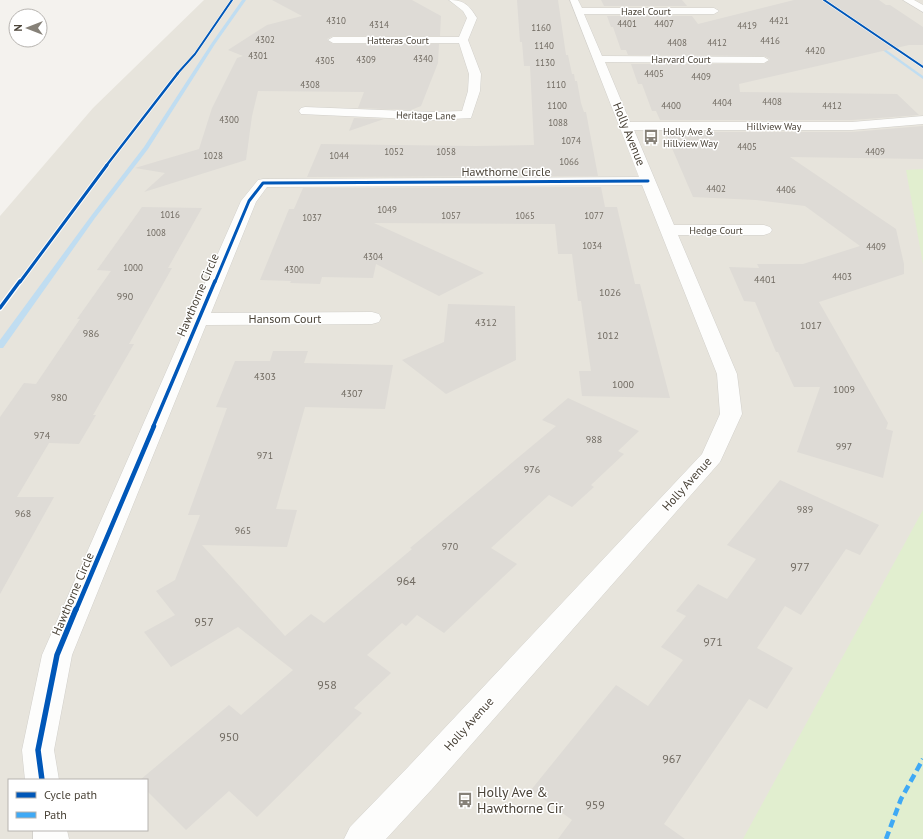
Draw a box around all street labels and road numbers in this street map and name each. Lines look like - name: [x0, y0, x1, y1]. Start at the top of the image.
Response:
- street label: Hazel Court: [621, 5, 672, 18]
- street label: Hatteras Court: [367, 34, 430, 47]
- street label: Harvard Court: [651, 53, 711, 66]
- street label: Holly Avenue: [610, 100, 649, 168]
- street label: Heritage Lane: [396, 108, 456, 123]
- street label: Hillview Way: [747, 120, 802, 133]
- street label: Hawthorne Circle: [461, 164, 551, 179]
- street label: Hedge Court: [689, 224, 743, 237]
- street label: Hawthorne Circle: [173, 251, 222, 339]
- street label: Hansom Court: [249, 311, 321, 326]
- street label: Holly Avenue: [659, 454, 715, 514]
- street label: Hawthorne Circle: [48, 550, 97, 638]
- street label: Holly Avenue: [441, 694, 497, 754]

